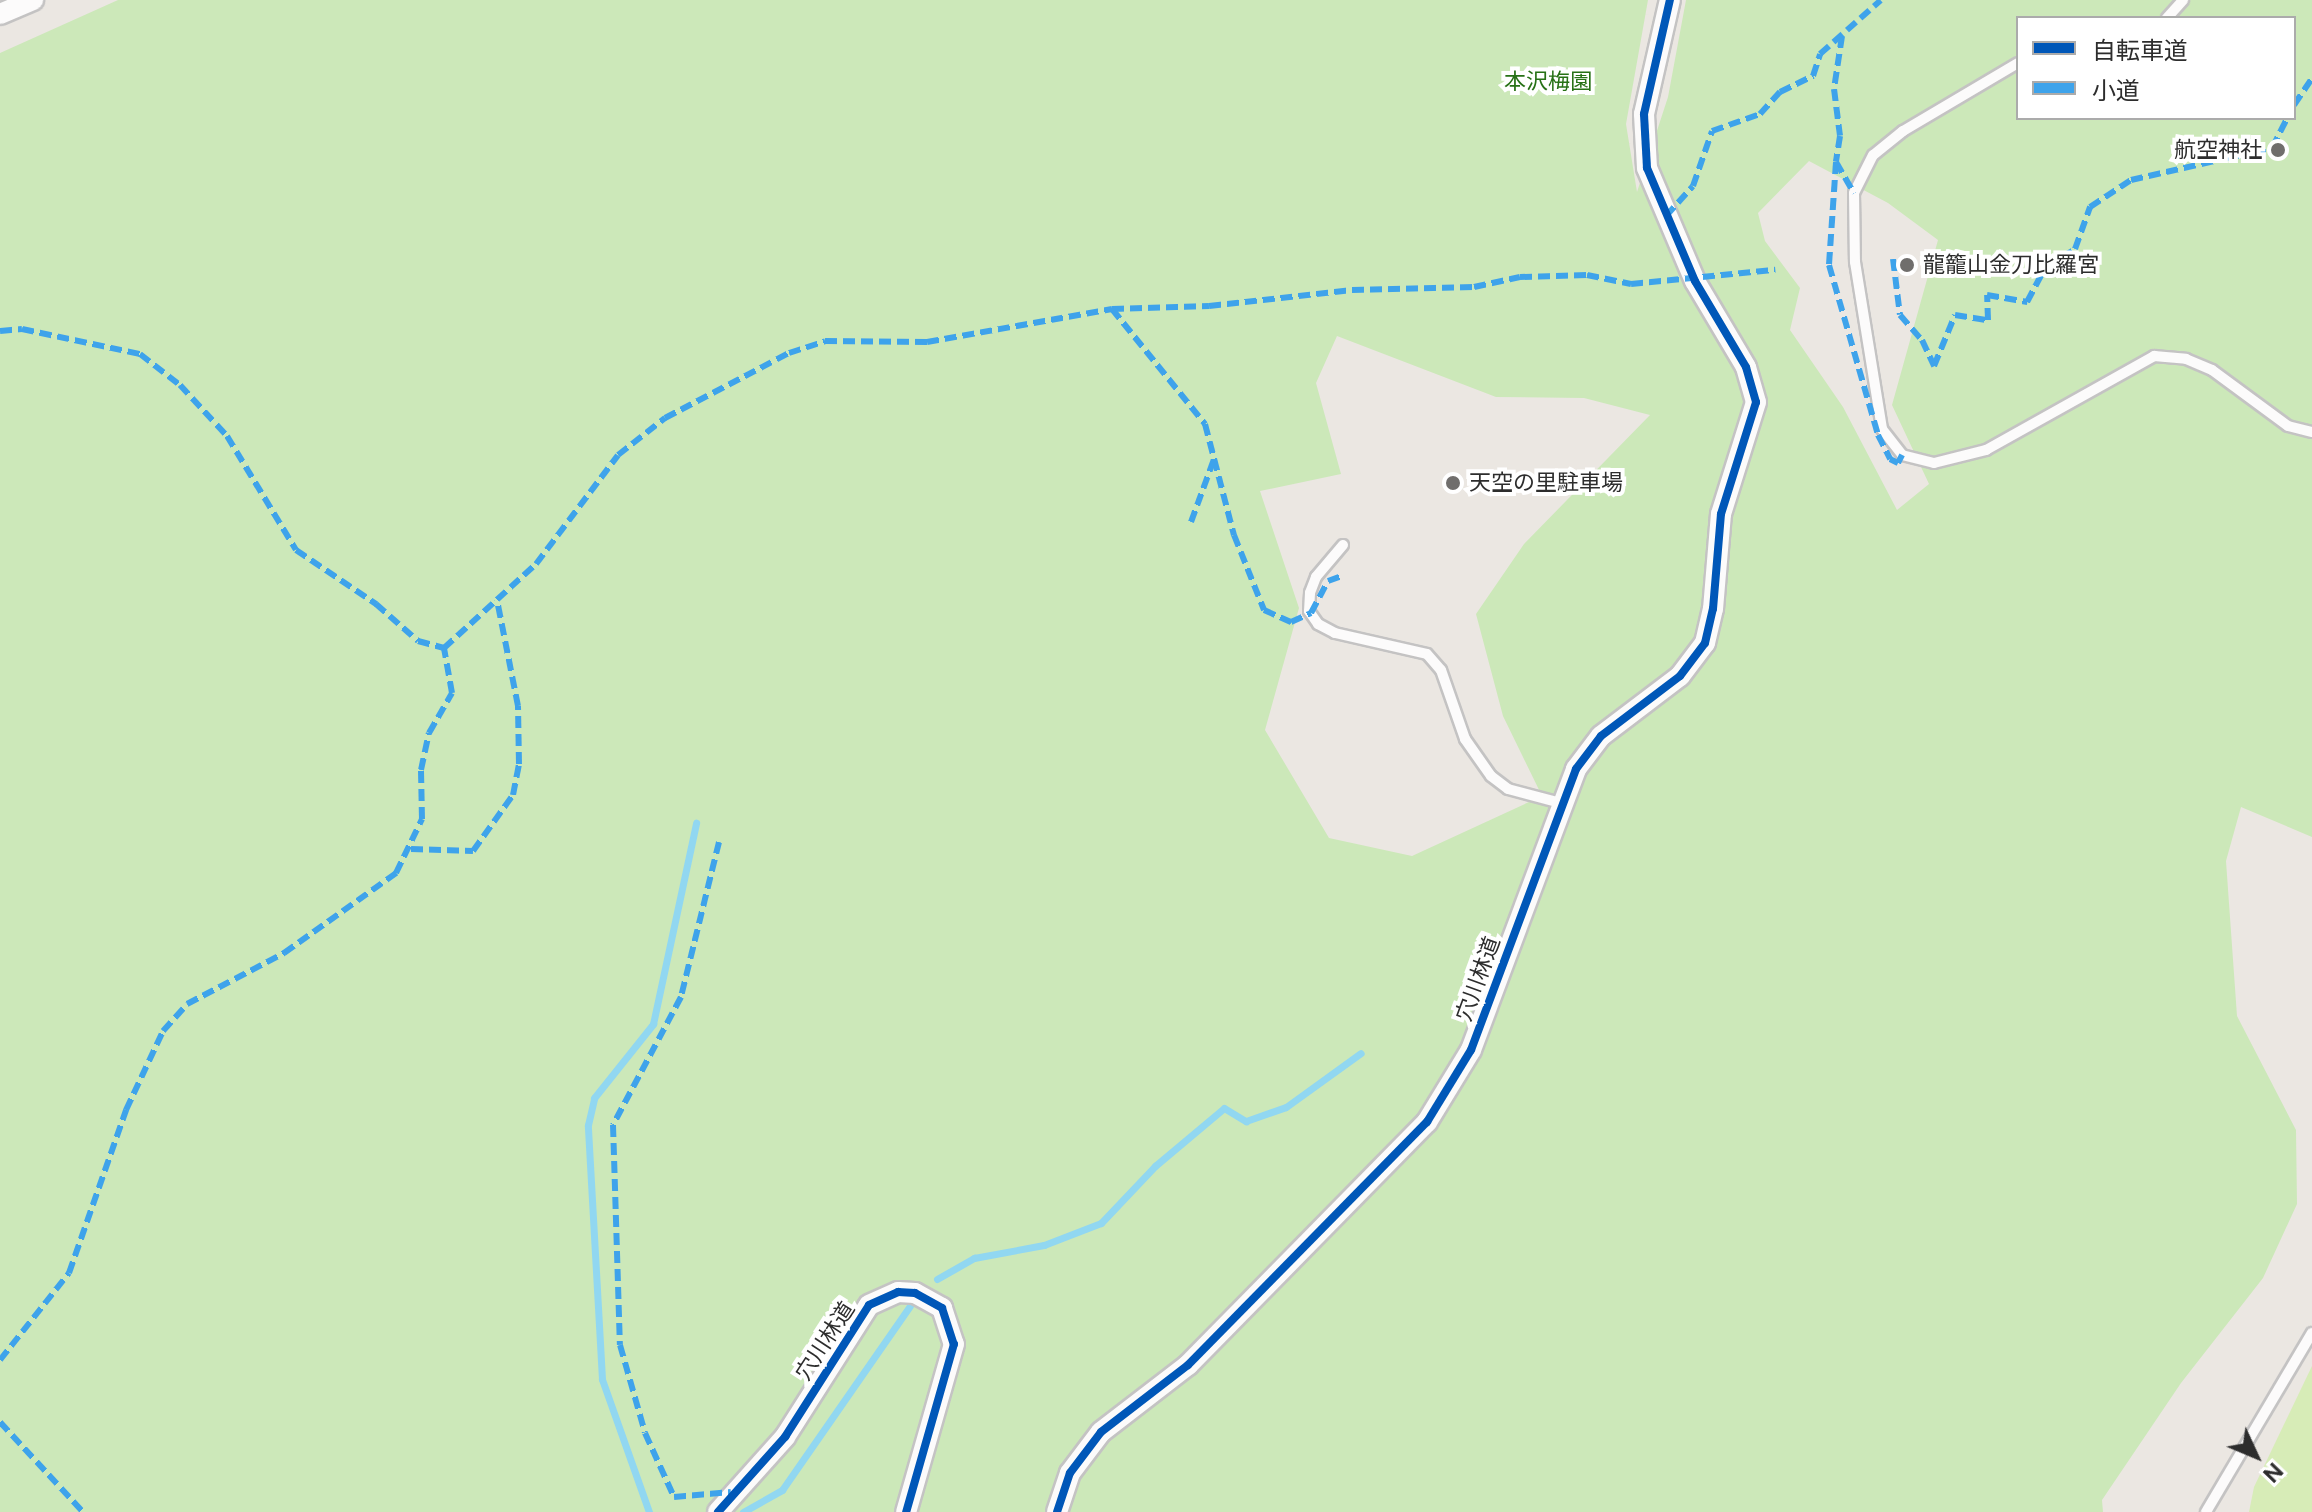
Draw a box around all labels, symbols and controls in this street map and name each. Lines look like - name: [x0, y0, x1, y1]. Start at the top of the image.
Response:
- legend: [2016, 16, 2296, 120]
- text: 自転車道: [2092, 36, 2188, 64]
- park label: 本沢梅園: [1504, 69, 1592, 95]
- text: 小道: [2092, 76, 2140, 104]
- place label: 航空神社: [2174, 137, 2262, 163]
- marker: 航空神社: [2269, 141, 2287, 159]
- place label: 龍籠山金刀比羅宮: [1923, 252, 2099, 278]
- marker: 龍籠山金刀比羅宮: [1898, 256, 1916, 274]
- place label: 天空の里駐車場: [1469, 470, 1623, 496]
- marker: 天空の里駐車場: [1444, 474, 1462, 492]
- street label: 穴川林道: [1451, 933, 1505, 1025]
- street label: 穴川林道: [790, 1297, 860, 1385]
- north arrow: [2216, 1416, 2296, 1496]
- text: N: [2258, 1457, 2289, 1488]

